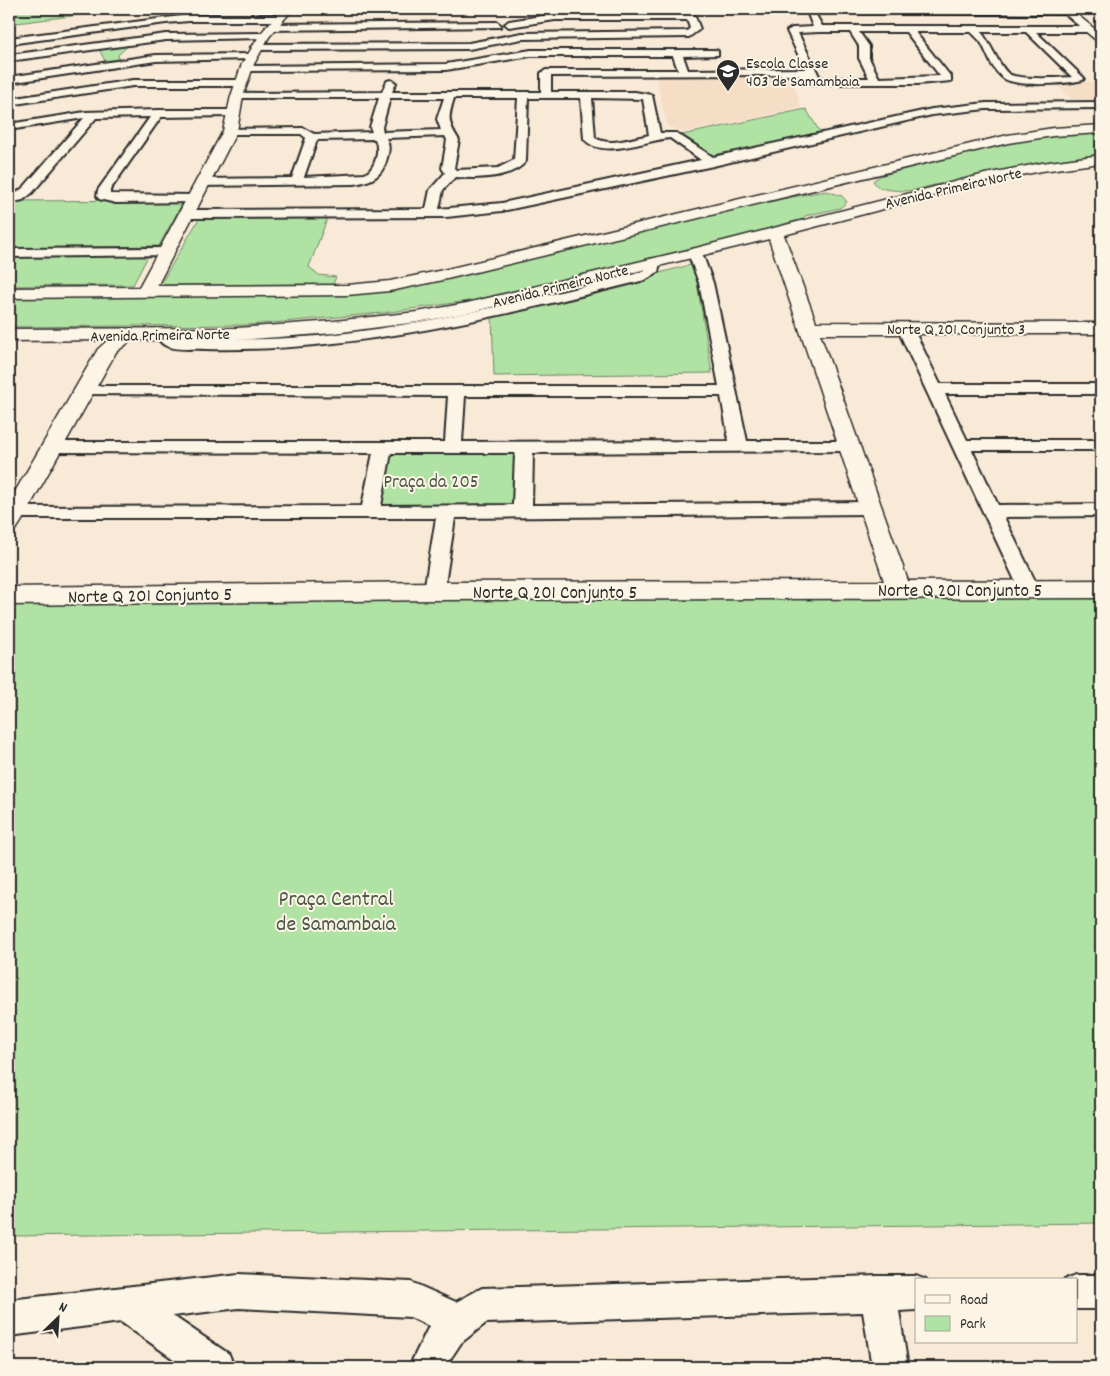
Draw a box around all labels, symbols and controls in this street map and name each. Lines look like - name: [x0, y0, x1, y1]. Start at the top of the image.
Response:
- place label: Escola Classe 403 de Samambaia: [746, 53, 860, 94]
- school or university icon: Escola Classe 403 de Samambaia: [715, 58, 741, 92]
- street label: Avenida Primeira Norte: [883, 163, 1024, 216]
- street label: Avenida Primeira Norte: [490, 259, 631, 315]
- street label: Norte Q 201 Conjunto 3: [887, 319, 1025, 342]
- street label: Avenida Primeira Norte: [90, 324, 230, 349]
- park label: Praça da 205: [383, 470, 479, 497]
- street label: Norte Q 201 Conjunto 5: [878, 579, 1042, 606]
- street label: Norte Q 201 Conjunto 5: [473, 581, 637, 608]
- street label: Norte Q 201 Conjunto 5: [68, 583, 232, 612]
- park label: Praça Central de Samambaia: [276, 885, 397, 941]
- legend: [915, 1278, 1078, 1344]
- text: Road: [960, 1290, 988, 1312]
- north arrow: [32, 1294, 82, 1344]
- text: N: [55, 1298, 70, 1319]
- text: Park: [960, 1314, 986, 1336]

